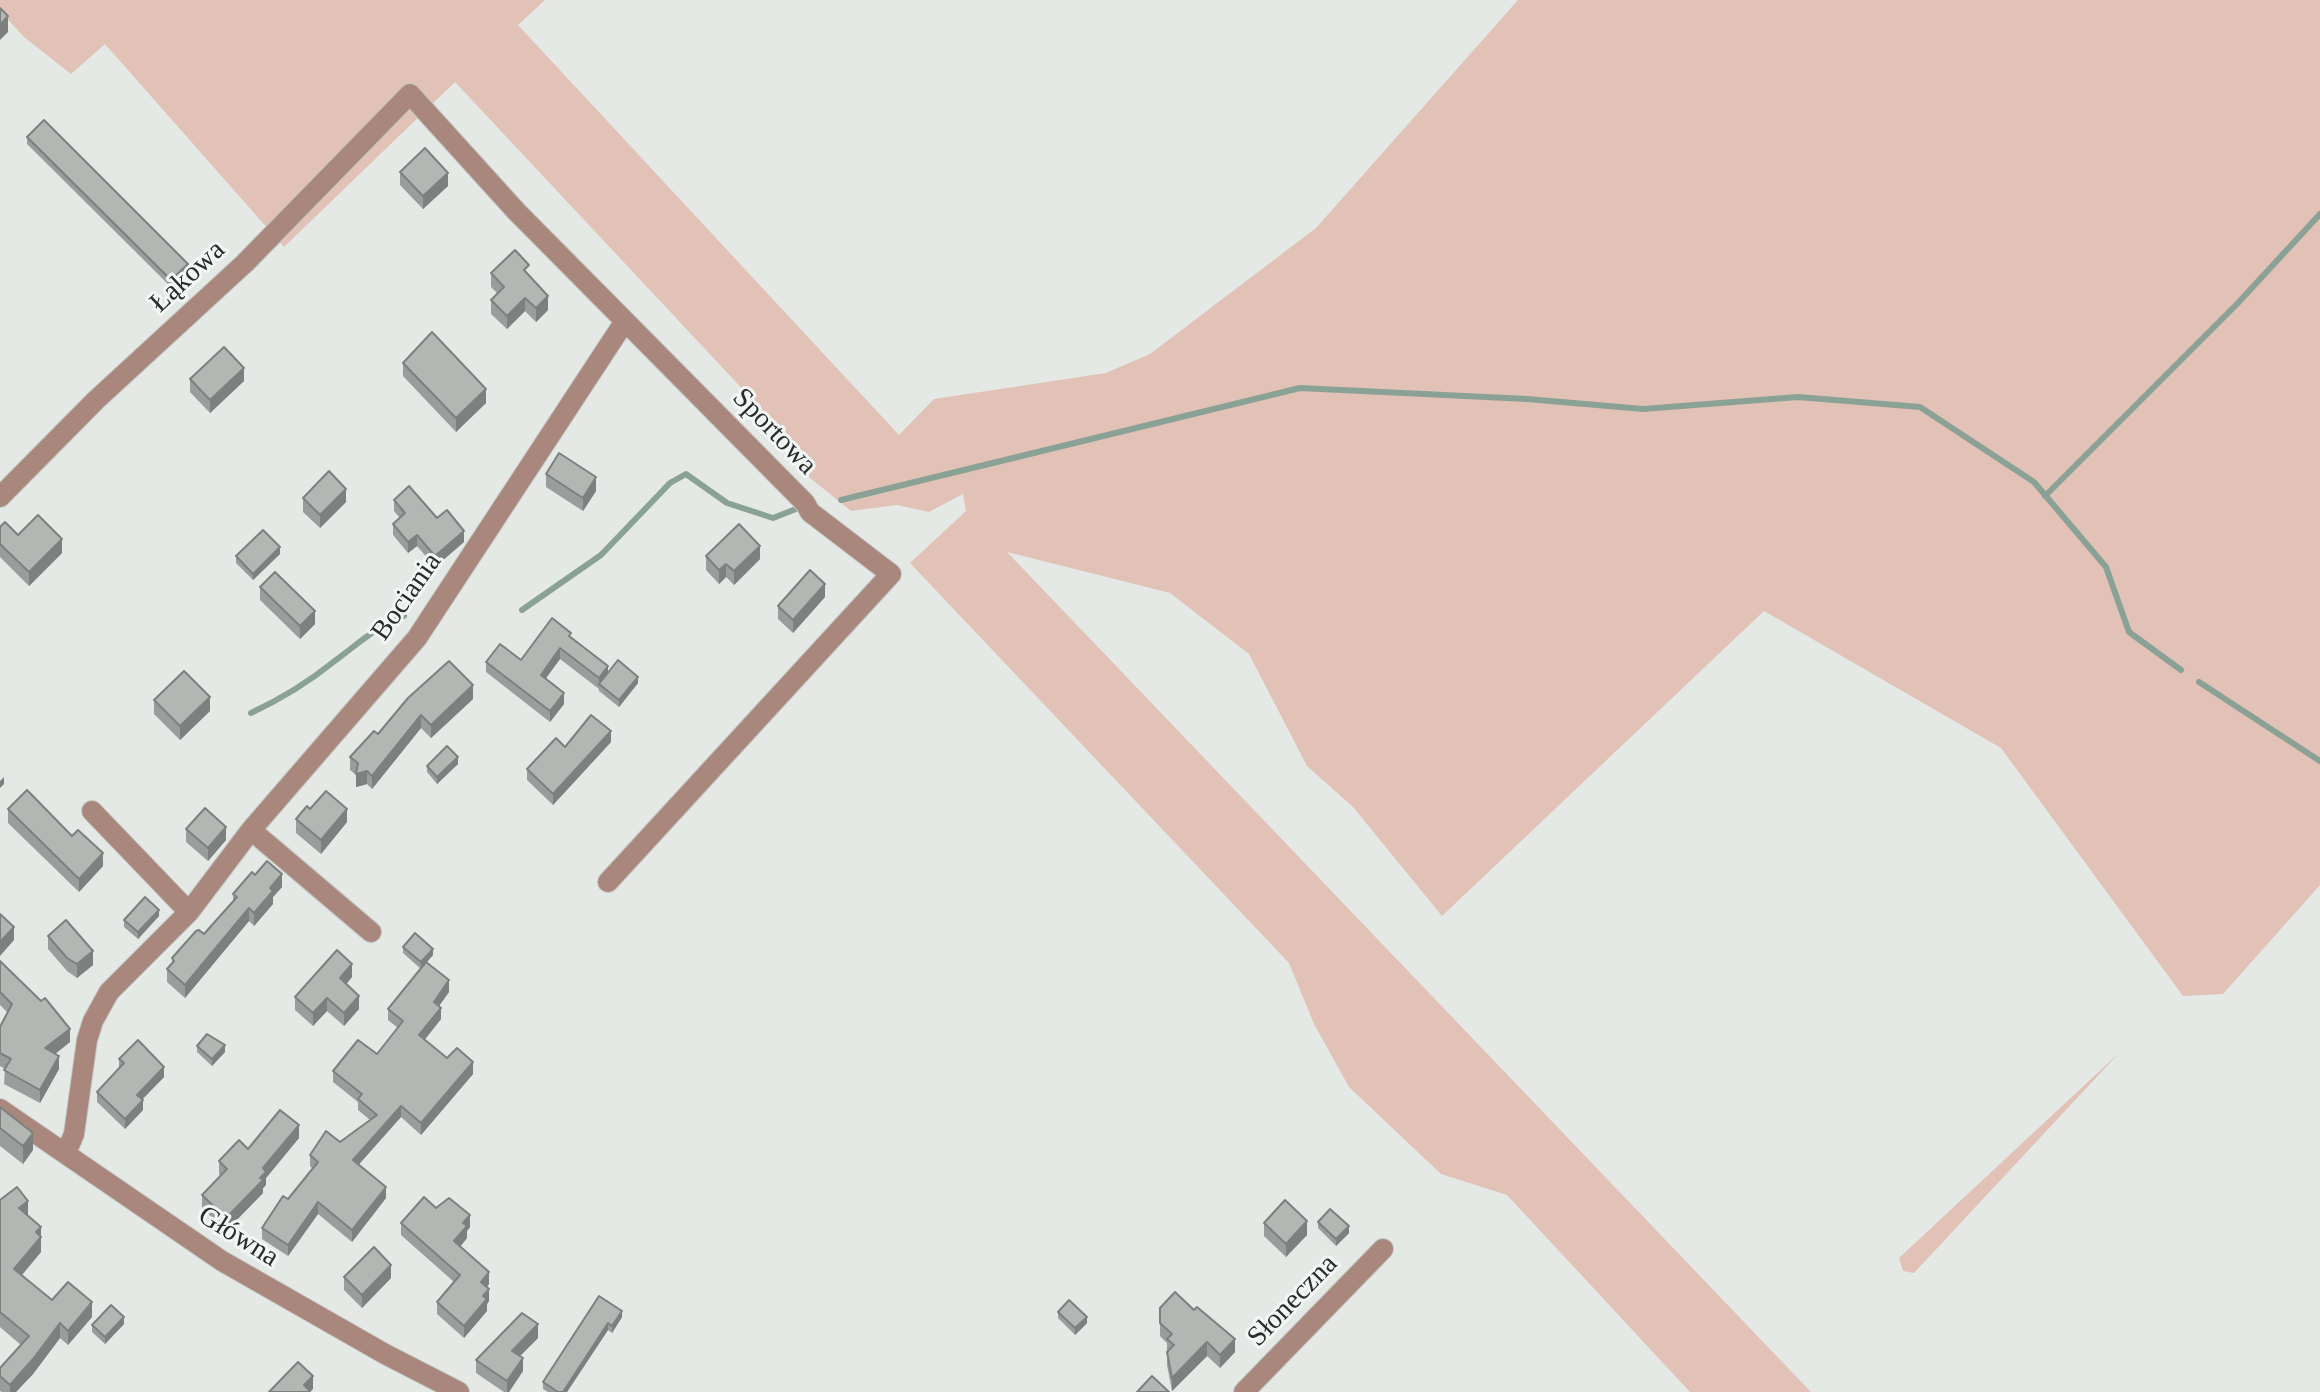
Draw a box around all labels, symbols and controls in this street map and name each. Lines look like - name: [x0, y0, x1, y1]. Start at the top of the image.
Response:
- street label: Łąkowa: [144, 234, 232, 320]
- street label: Sportowa: [725, 382, 823, 482]
- street label: Bociania: [365, 547, 449, 647]
- street label: Główna: [192, 1199, 284, 1275]
- street label: Słoneczna: [1241, 1248, 1345, 1354]

